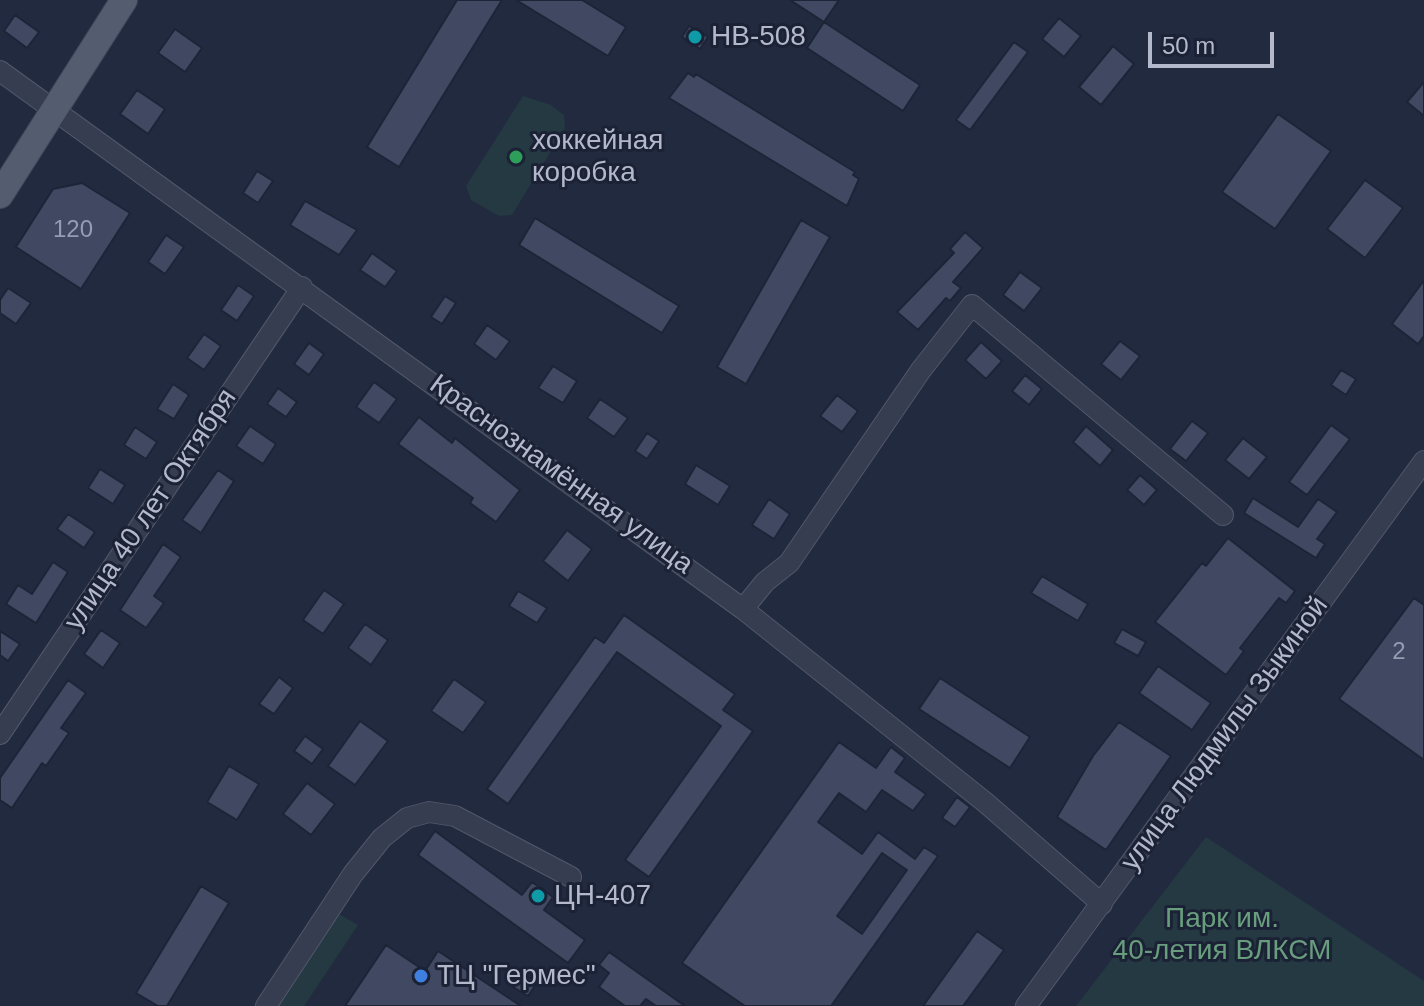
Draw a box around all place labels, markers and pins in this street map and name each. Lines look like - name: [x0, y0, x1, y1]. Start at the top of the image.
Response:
- place label: НВ-508: [711, 20, 806, 54]
- marker: НВ-508: [686, 28, 704, 46]
- place label: хоккейная коробка: [532, 124, 663, 190]
- marker: хоккейная коробка: [507, 148, 525, 166]
- place label: ЦН-407: [554, 879, 651, 913]
- marker: ЦН-407: [529, 887, 547, 905]
- place label: ТЦ "Гермес": [437, 959, 596, 993]
- marker: ТЦ "Гермес": [412, 967, 430, 985]

